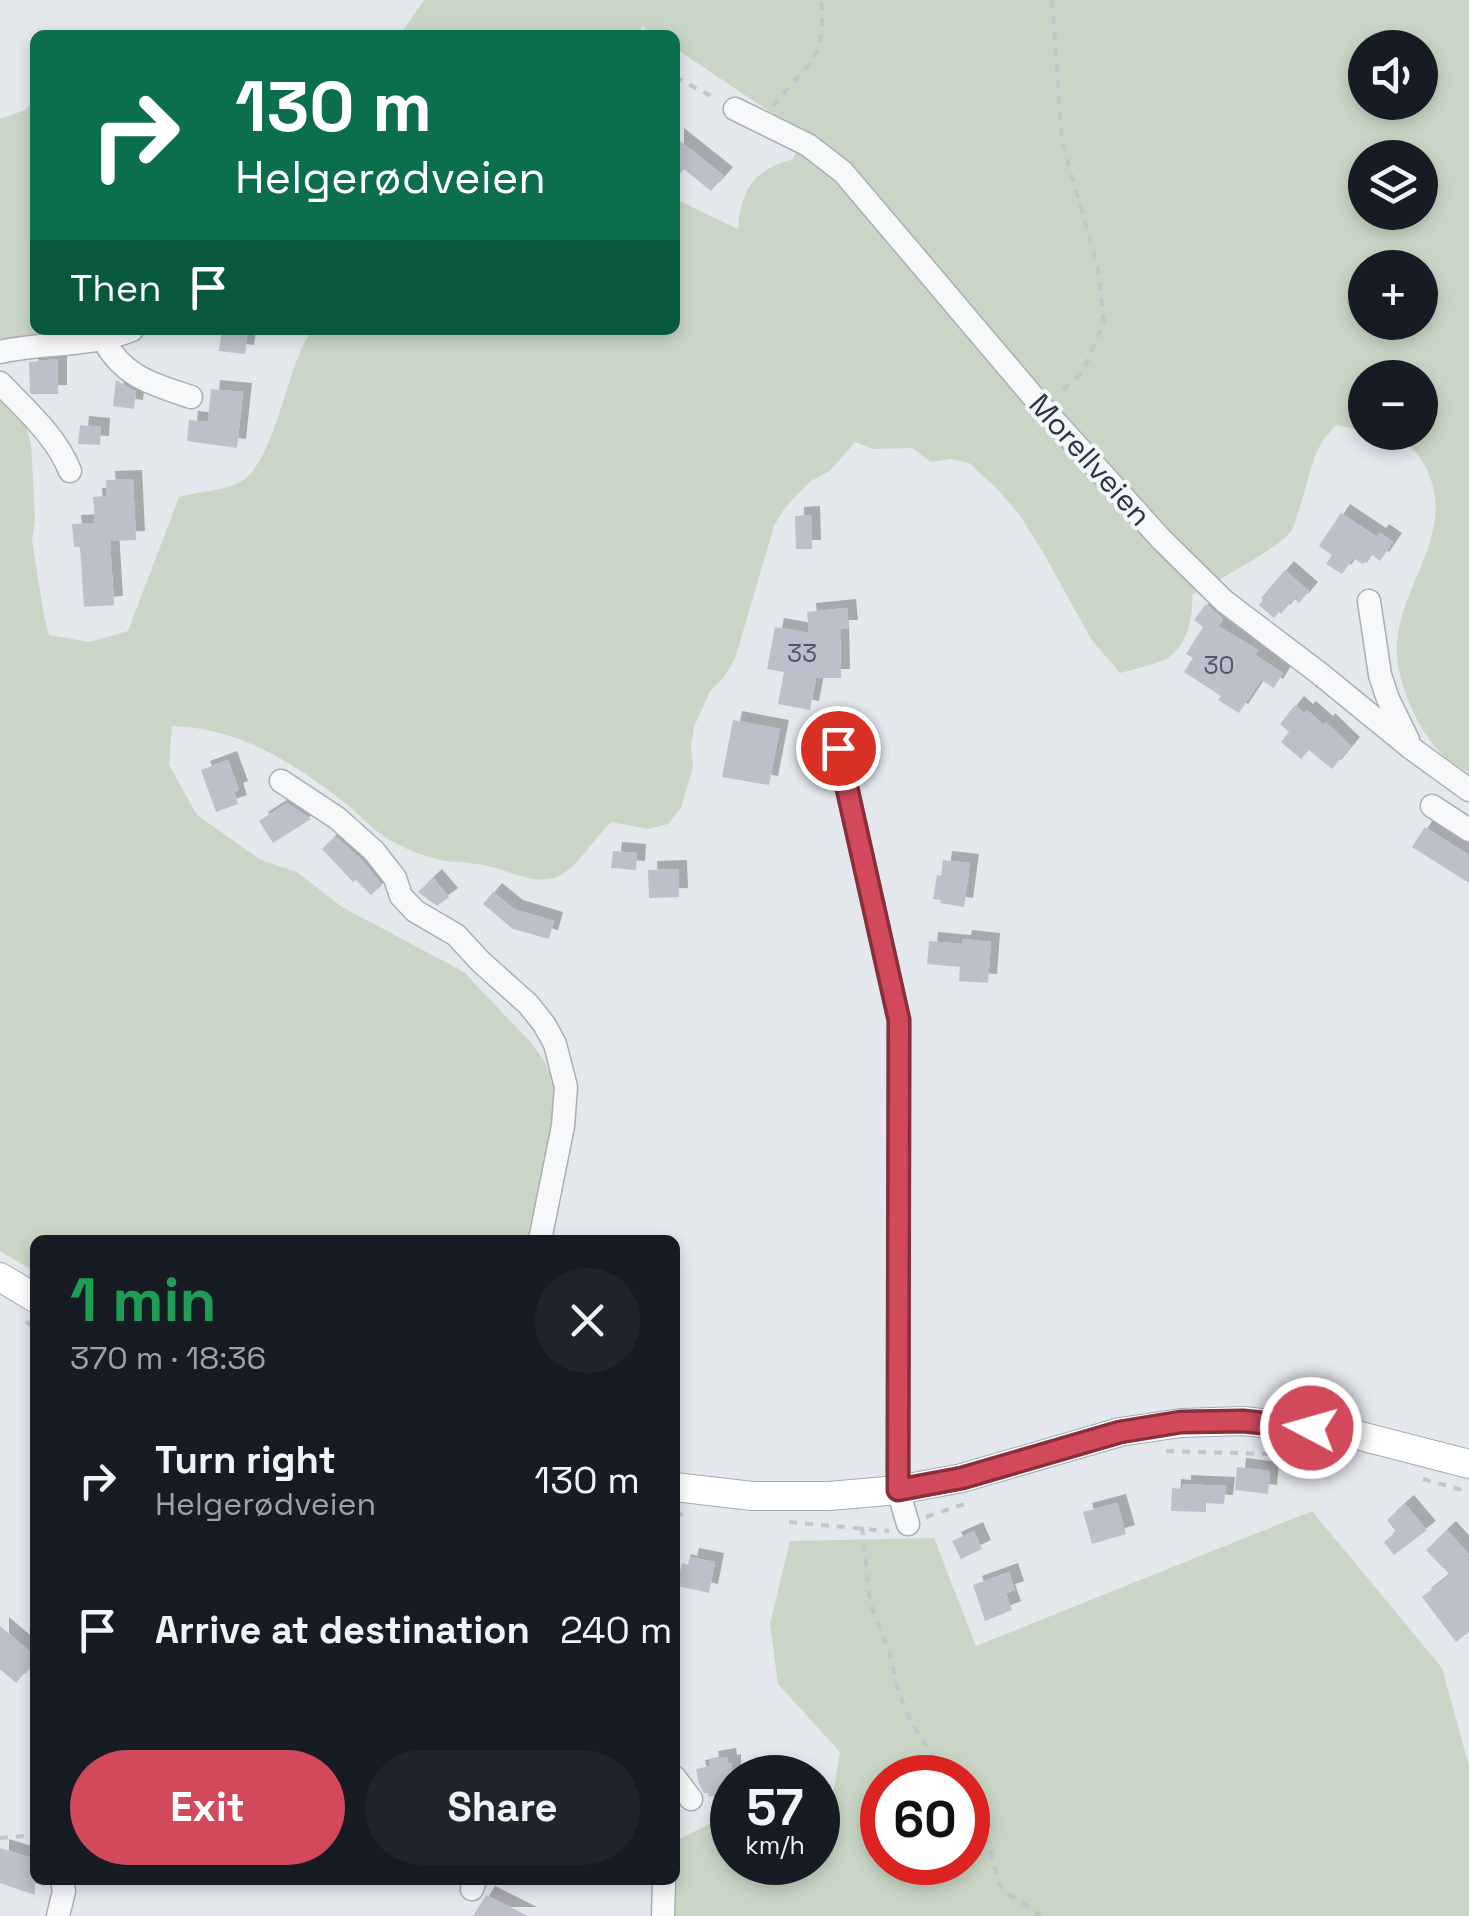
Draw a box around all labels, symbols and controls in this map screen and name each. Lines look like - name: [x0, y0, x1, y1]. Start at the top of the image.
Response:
- map controls: [1348, 30, 1438, 450]
- button: sound: [1348, 30, 1438, 120]
- text: 130 m: [235, 62, 432, 151]
- icon: right: [70, 70, 200, 200]
- button: layers: [1348, 140, 1438, 230]
- text: Helgerødveien: [235, 149, 546, 206]
- button: +: [1348, 250, 1438, 340]
- icon: arrive: [181, 260, 236, 315]
- text: Then: [70, 264, 161, 312]
- button: −: [1348, 360, 1438, 450]
- street label: Morellveien: [1021, 385, 1160, 534]
- house number: 33: [787, 637, 817, 669]
- house number: 30: [1203, 649, 1235, 681]
- pin: [796, 706, 881, 791]
- icon: arrive: [811, 721, 866, 776]
- text: 1 min: [70, 1262, 217, 1339]
- button: close: [535, 1268, 640, 1373]
- text: 370 m · 18:36: [70, 1338, 266, 1378]
- position arrow: [1259, 1376, 1363, 1480]
- text: Turn right: [155, 1436, 336, 1484]
- icon: right: [70, 1453, 125, 1508]
- text: 130 m: [534, 1456, 640, 1504]
- text: Helgerødveien: [155, 1484, 376, 1524]
- icon: arrive: [70, 1603, 125, 1658]
- text: Arrive at destination: [155, 1606, 530, 1654]
- text: 240 m: [560, 1606, 672, 1654]
- button: Exit: [70, 1750, 345, 1865]
- button: Share: [365, 1750, 640, 1865]
- speed limit sign: 60: [860, 1755, 990, 1885]
- text: 57: [746, 1776, 804, 1840]
- text: km/h: [745, 1829, 805, 1861]

